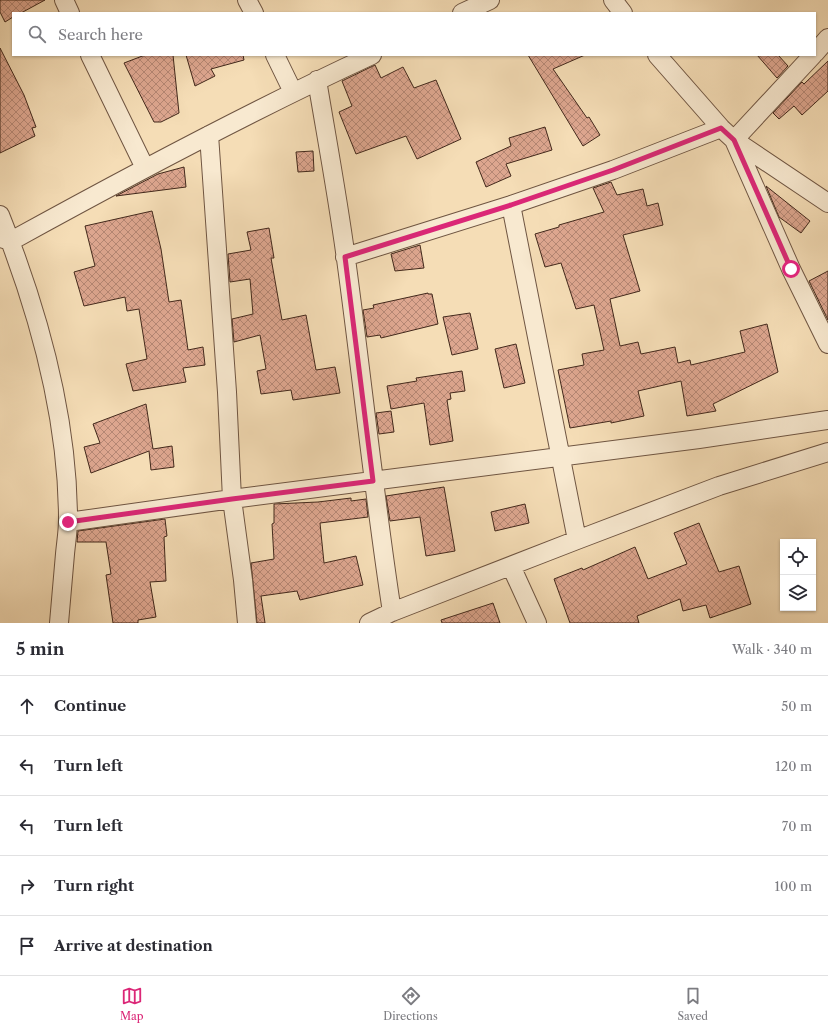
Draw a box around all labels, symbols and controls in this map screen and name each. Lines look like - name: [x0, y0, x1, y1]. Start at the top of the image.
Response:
- search box: [12, 12, 816, 56]
- icon: search: [26, 23, 48, 45]
- text: Search here: [58, 25, 143, 44]
- route start: [782, 260, 800, 278]
- route end: [59, 513, 77, 531]
- map controls: [780, 539, 816, 611]
- button: locate: [780, 539, 816, 575]
- button: layers: [780, 575, 816, 611]
- text: 5 min: [16, 639, 64, 659]
- text: Walk · 340 m: [732, 641, 812, 657]
- icon: ahead: [16, 695, 38, 717]
- text: Continue: [54, 696, 126, 715]
- text: 50 m: [781, 698, 812, 714]
- icon: left: [16, 755, 38, 777]
- text: Turn left: [54, 756, 123, 775]
- text: 120 m: [775, 758, 812, 774]
- icon: left: [16, 815, 38, 837]
- text: Turn left: [54, 816, 123, 835]
- text: 70 m: [782, 818, 812, 834]
- icon: right: [16, 875, 38, 897]
- text: Turn right: [54, 876, 134, 895]
- text: 100 m: [774, 878, 812, 894]
- icon: arrive: [16, 935, 38, 957]
- text: Arrive at destination: [54, 936, 213, 955]
- tab: Map: [120, 985, 144, 1023]
- tab: Directions: [383, 985, 438, 1023]
- tab: Saved: [678, 985, 708, 1023]

